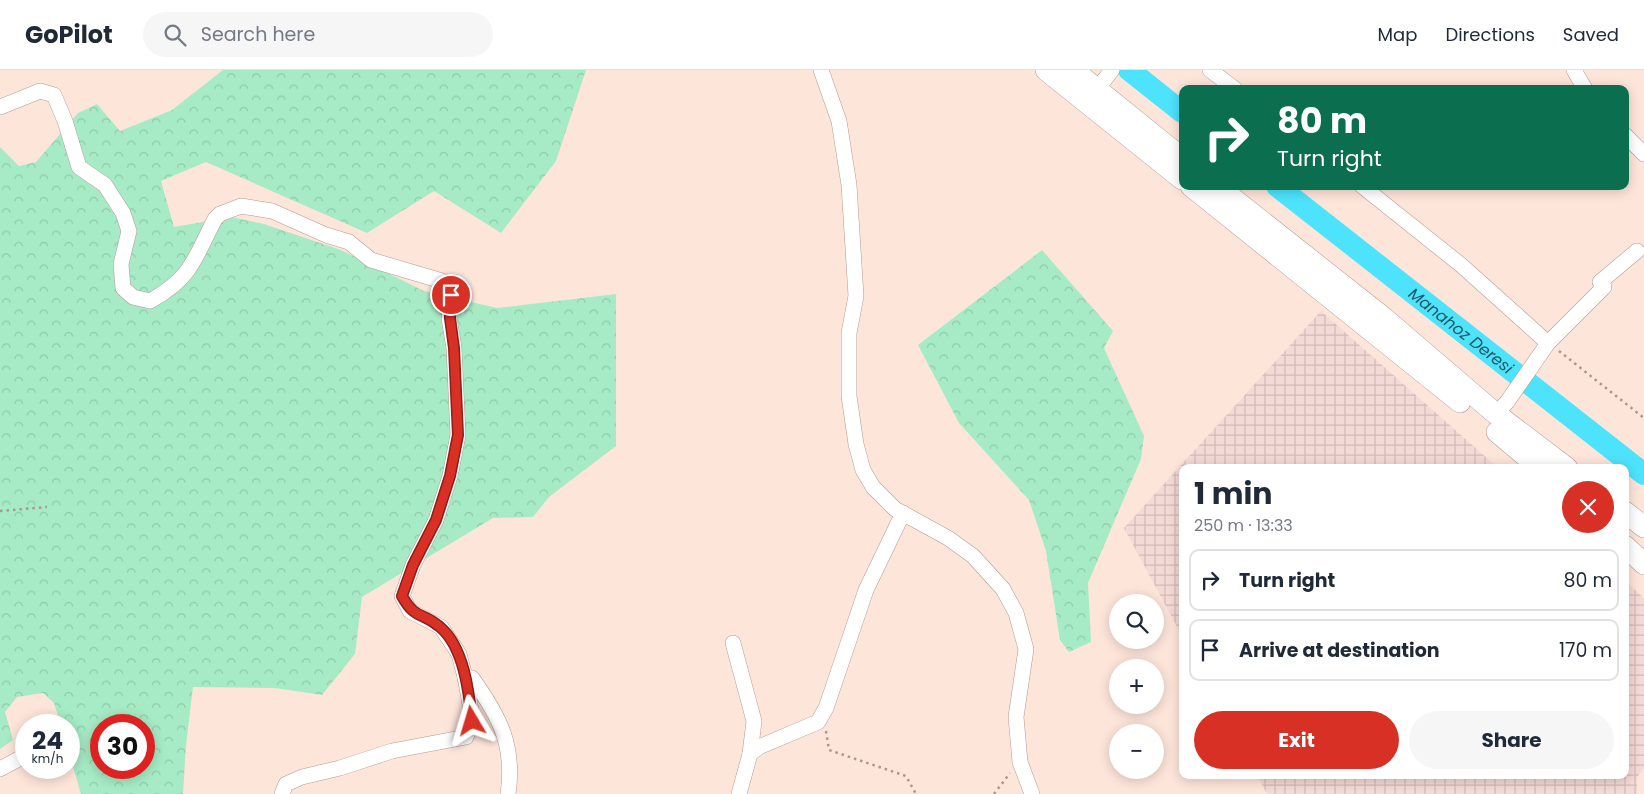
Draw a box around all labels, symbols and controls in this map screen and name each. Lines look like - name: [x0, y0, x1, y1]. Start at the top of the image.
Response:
- search box: [143, 12, 493, 57]
- text: GoPilot: [25, 18, 113, 51]
- icon: search: [161, 21, 189, 49]
- text: Search here: [201, 21, 315, 48]
- text: Map: [1378, 22, 1417, 47]
- text: Directions: [1445, 22, 1535, 47]
- text: Saved: [1563, 22, 1619, 47]
- text: 80 m: [1277, 96, 1367, 145]
- icon: right: [1194, 105, 1259, 170]
- text: Turn right: [1277, 143, 1382, 174]
- pin: [430, 274, 472, 316]
- icon: arrive: [437, 281, 465, 309]
- water label: Manahoz Deresi: [1404, 282, 1519, 380]
- text: 1 min: [1194, 472, 1272, 515]
- button: close: [1562, 481, 1614, 533]
- text: 250 m · 13:33: [1194, 514, 1293, 537]
- icon: right: [1196, 566, 1224, 594]
- text: Turn right: [1239, 567, 1335, 594]
- text: 80 m: [1563, 567, 1612, 594]
- map controls: [1109, 594, 1164, 779]
- button: search: [1109, 594, 1164, 649]
- icon: arrive: [1196, 636, 1224, 664]
- text: Arrive at destination: [1239, 637, 1440, 664]
- text: 170 m: [1559, 637, 1612, 664]
- button: +: [1109, 659, 1164, 714]
- position arrow: [445, 694, 497, 746]
- button: Exit: [1194, 711, 1399, 769]
- button: Share: [1409, 711, 1614, 769]
- speed limit sign: 30: [90, 714, 155, 779]
- text: 24: [32, 723, 63, 758]
- button: −: [1109, 724, 1164, 779]
- text: km/h: [32, 750, 63, 767]

